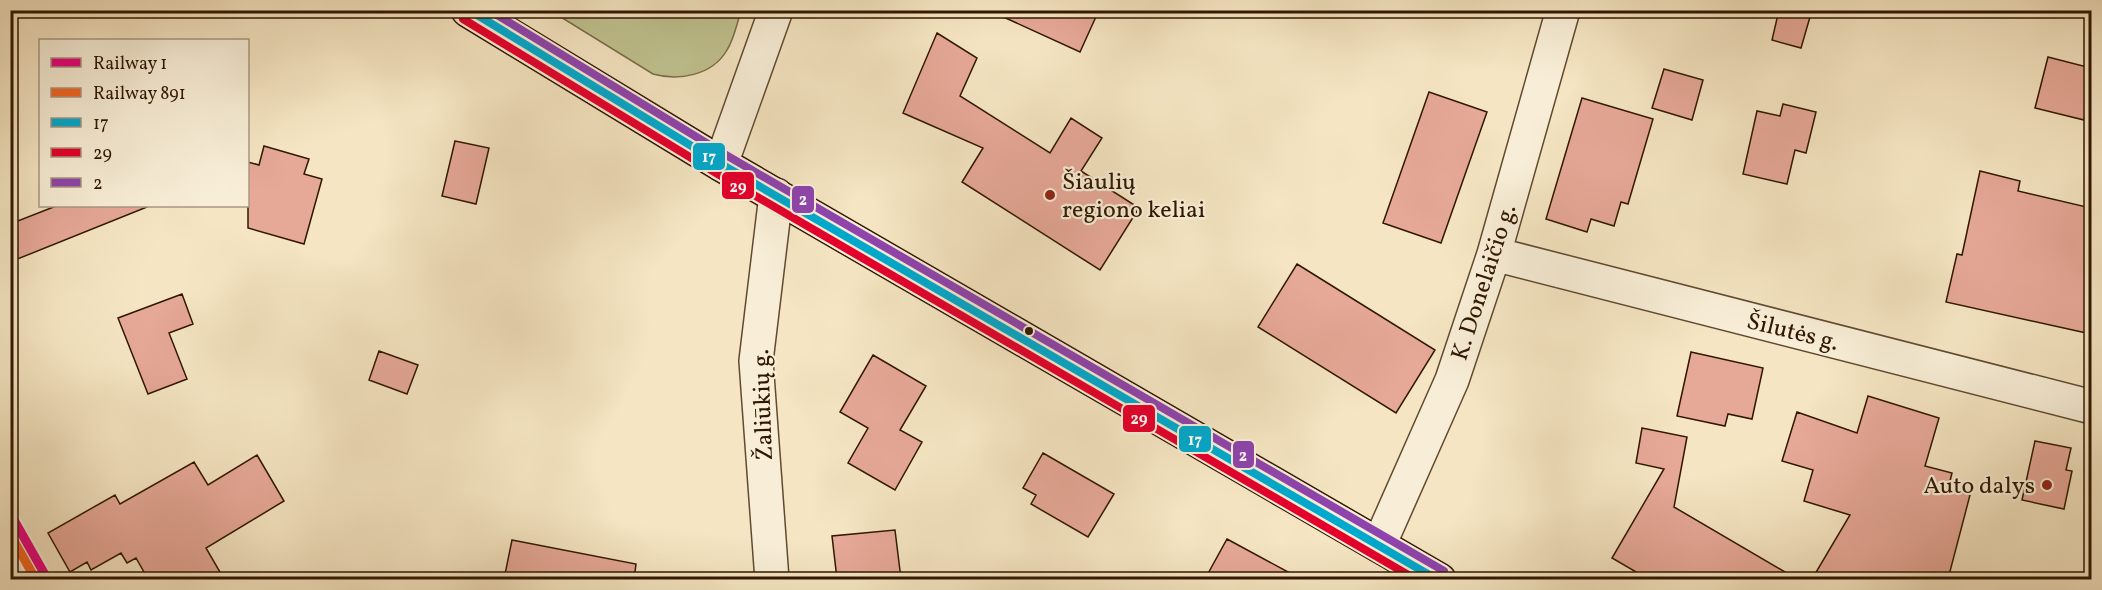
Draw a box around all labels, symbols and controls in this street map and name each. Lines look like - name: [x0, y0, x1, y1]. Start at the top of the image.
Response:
- legend: [39, 39, 249, 207]
- text: Railway 1: [93, 52, 167, 77]
- text: Railway 891: [93, 82, 186, 107]
- text: 17: [93, 112, 109, 137]
- text: 29: [93, 142, 112, 167]
- line badge: 17: [692, 142, 726, 171]
- text: 17: [702, 147, 716, 169]
- place label: Šiaulių regiono keliai: [1062, 166, 1205, 228]
- line badge: 29: [721, 171, 755, 200]
- text: 2: [93, 172, 103, 197]
- text: 29: [729, 177, 747, 199]
- line badge: 2: [791, 185, 815, 214]
- marker: Šiaulių regiono keliai: [1043, 188, 1057, 202]
- text: 2: [799, 190, 807, 212]
- street label: K. Donelaičio g.: [1444, 200, 1526, 365]
- street label: Šilutės g.: [1743, 305, 1842, 361]
- unlabelled marker: [1023, 325, 1035, 337]
- street label: Žaliūkių g.: [745, 349, 783, 461]
- line badge: 29: [1122, 404, 1156, 433]
- text: 29: [1130, 409, 1148, 431]
- line badge: 17: [1178, 425, 1212, 453]
- text: 17: [1188, 430, 1202, 452]
- line badge: 2: [1232, 440, 1255, 469]
- text: 2: [1239, 446, 1247, 468]
- place label: Auto dalys: [1923, 470, 2035, 504]
- marker: Auto dalys: [2040, 478, 2054, 492]

